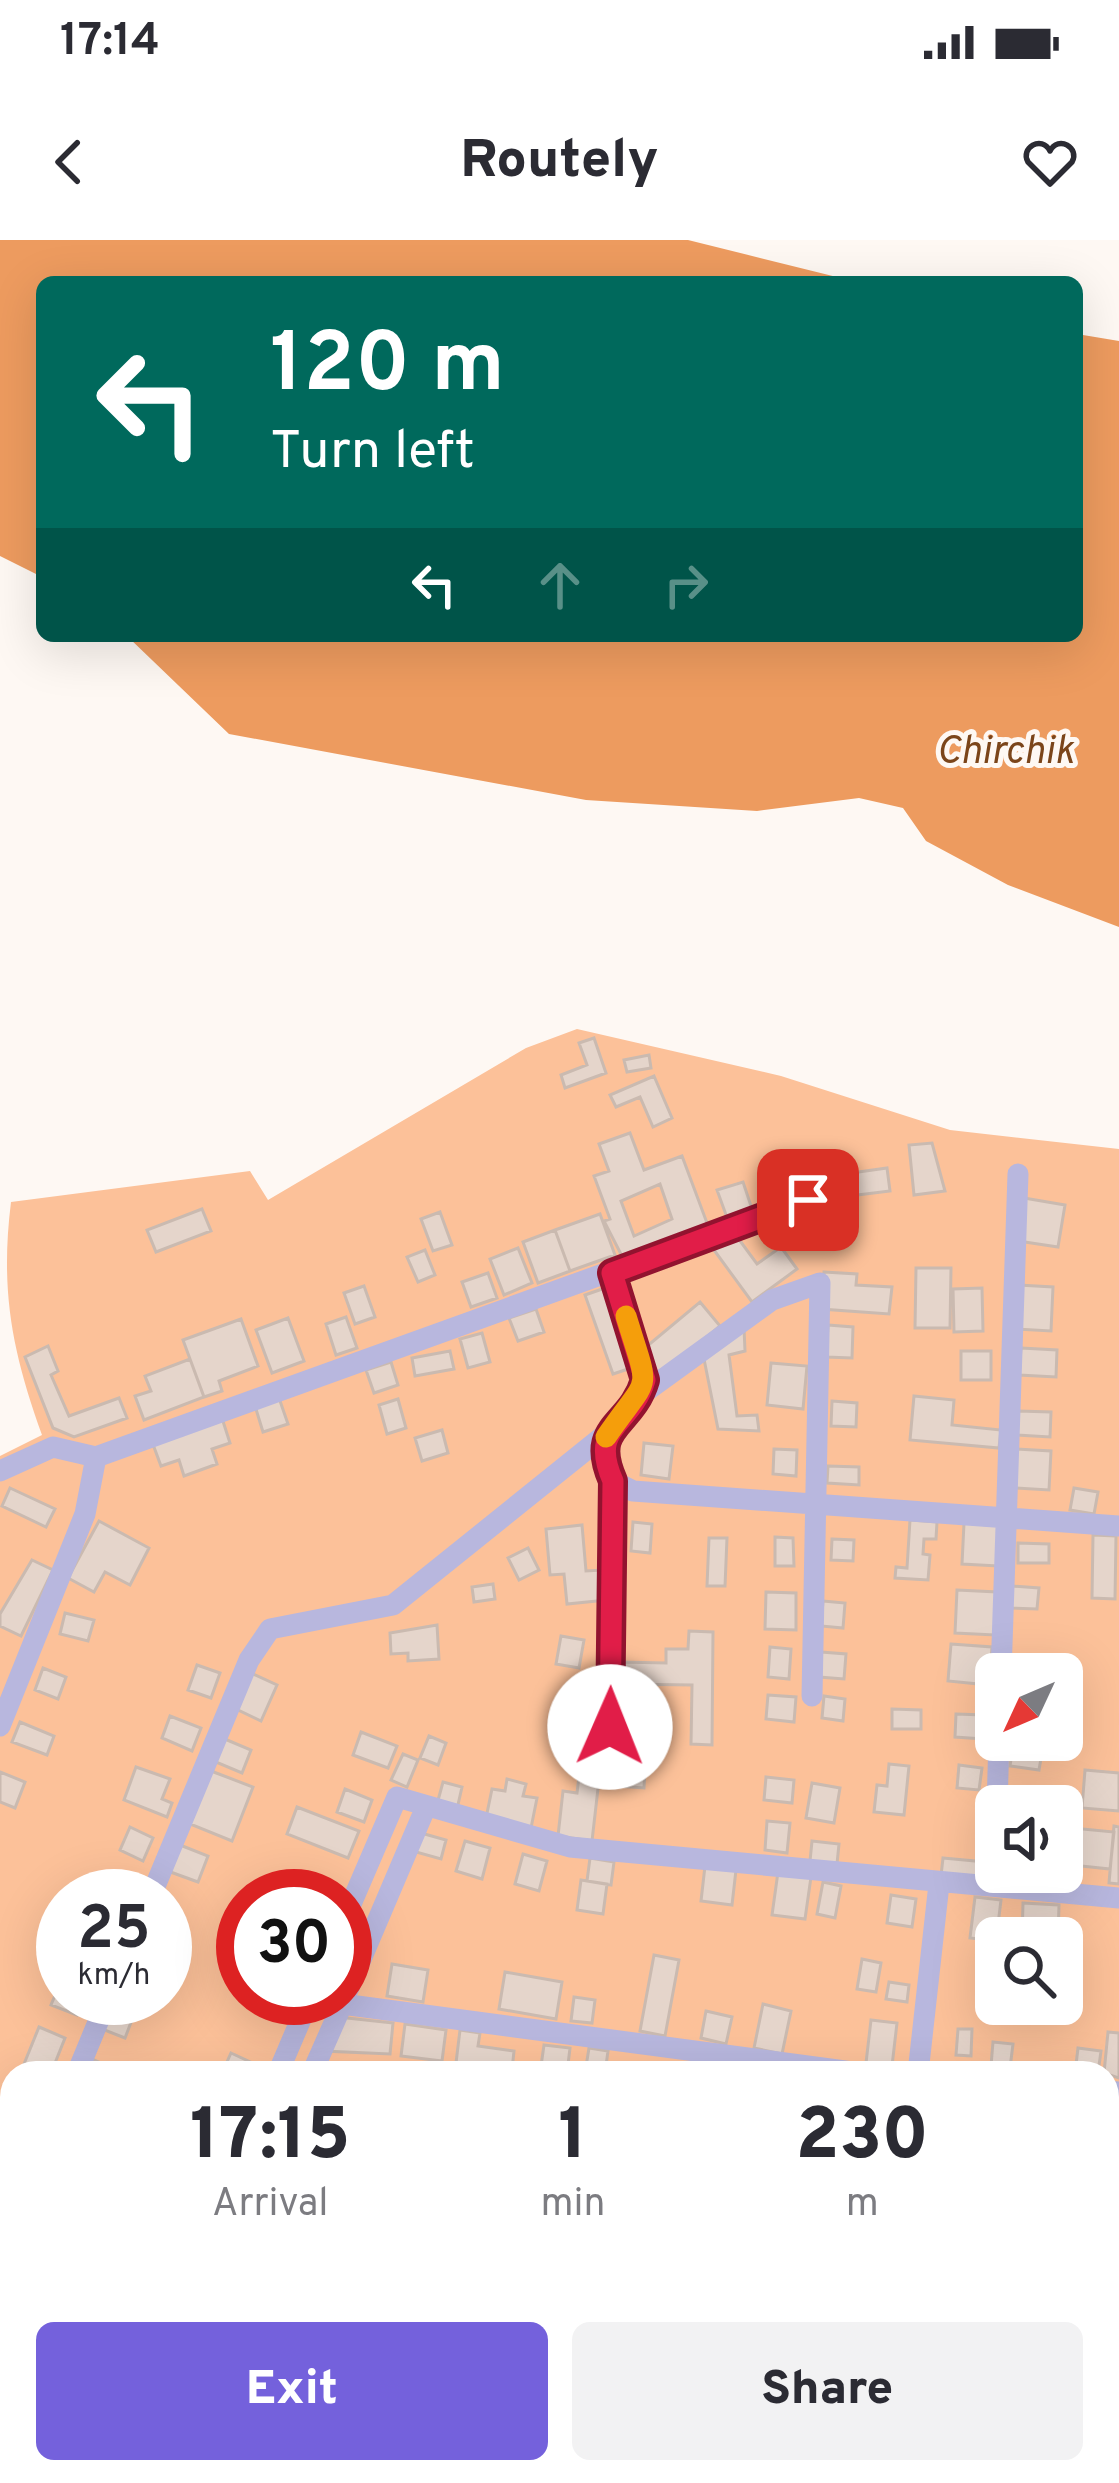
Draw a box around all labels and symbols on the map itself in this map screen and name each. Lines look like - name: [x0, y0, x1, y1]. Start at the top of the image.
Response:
- water label: Chirchik: [936, 729, 1075, 778]
- pin: [757, 1149, 859, 1251]
- north arrow: [975, 1653, 1083, 1761]
- position arrow: [547, 1664, 673, 1790]
- speed limit sign: 30: [216, 1869, 372, 2025]

